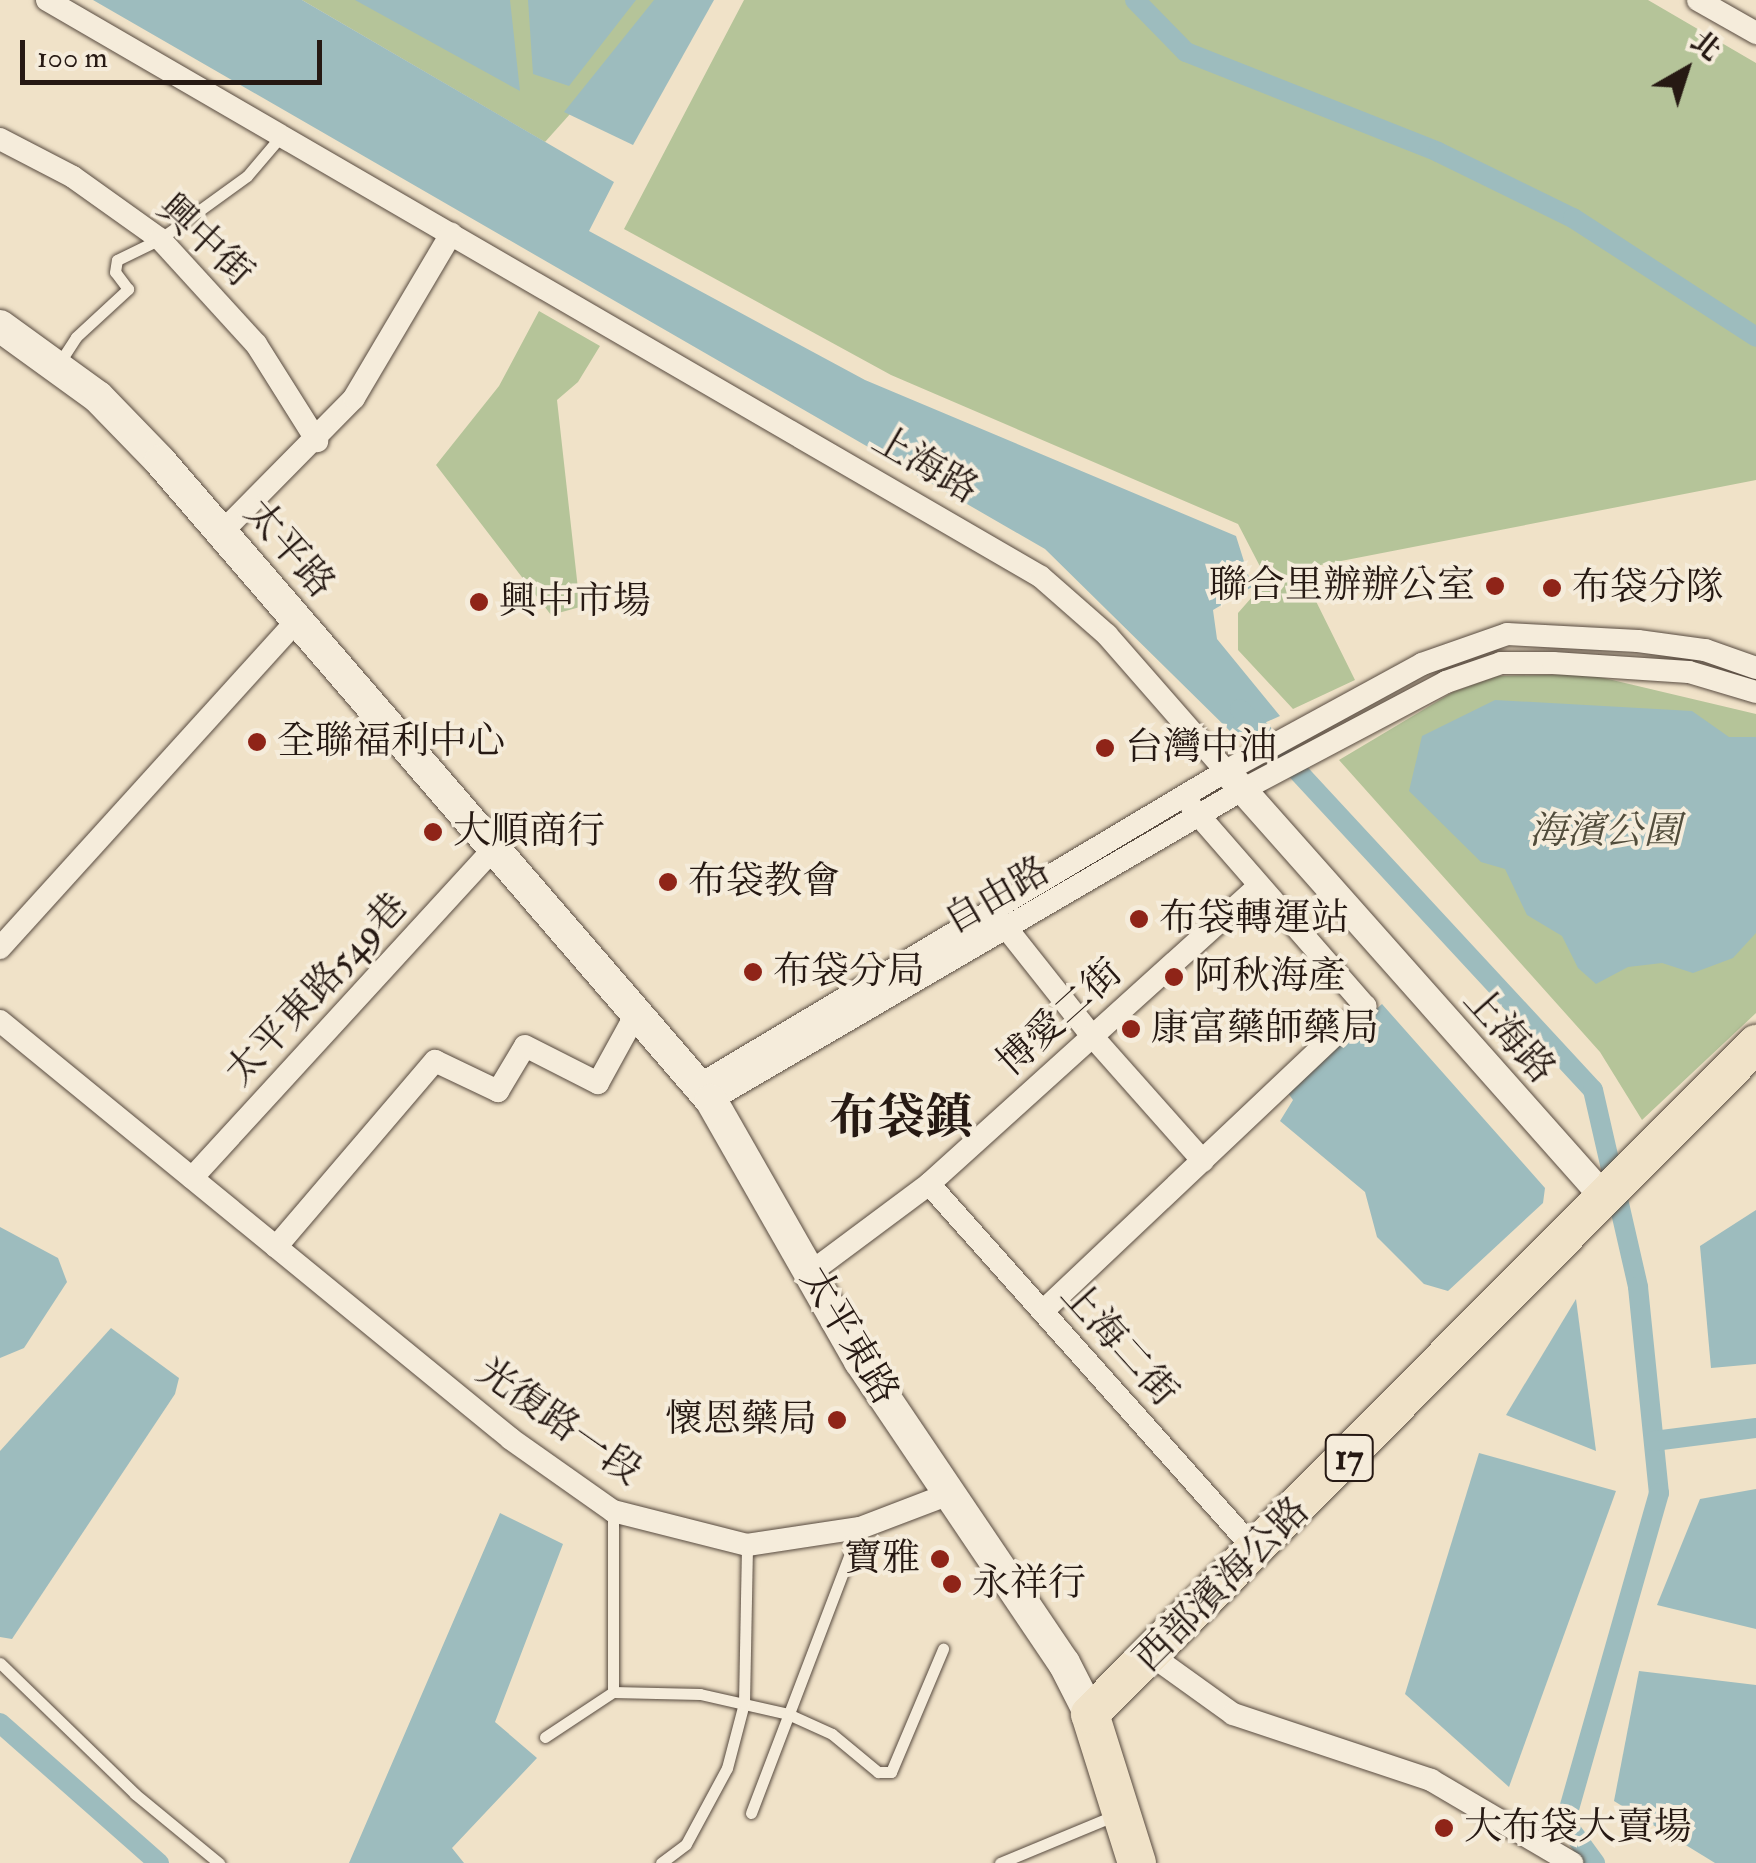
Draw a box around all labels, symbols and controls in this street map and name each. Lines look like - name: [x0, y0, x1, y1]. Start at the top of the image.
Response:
- scale bar: [25, 20, 328, 82]
- north arrow: [1636, 20, 1736, 120]
- text: 北: [1683, 24, 1727, 69]
- text: 100 m: [37, 39, 108, 76]
- street label: 興中街: [148, 185, 262, 297]
- street label: 上海路: [864, 417, 986, 513]
- street label: 太平路: [234, 491, 344, 607]
- place label: 聯合里辦辦公室: [1209, 563, 1475, 609]
- place label: 布袋分隊: [1572, 565, 1724, 611]
- marker: 聯合里辦辦公室: [1484, 575, 1506, 597]
- marker: 布袋分隊: [1541, 577, 1563, 599]
- place label: 興中市場: [499, 579, 651, 625]
- marker: 興中市場: [468, 591, 490, 613]
- place label: 全聯福利中心: [277, 719, 505, 765]
- place label: 台灣中油: [1125, 725, 1277, 771]
- marker: 全聯福利中心: [246, 731, 268, 753]
- marker: 台灣中油: [1094, 737, 1116, 759]
- place label: 大順商行: [453, 809, 605, 855]
- park label: 海濱公園: [1529, 809, 1681, 855]
- marker: 大順商行: [422, 821, 444, 843]
- street label: 自由路: [936, 848, 1058, 944]
- place label: 布袋教會: [688, 859, 840, 905]
- marker: 布袋教會: [657, 871, 679, 893]
- street label: 太平東路549巷: [217, 885, 417, 1095]
- place label: 布袋轉運站: [1159, 896, 1349, 942]
- marker: 布袋轉運站: [1128, 908, 1150, 930]
- place label: 布袋分局: [773, 949, 925, 995]
- street label: 博愛二街: [988, 950, 1132, 1086]
- place label: 阿秋海產: [1194, 954, 1346, 1000]
- marker: 布袋分局: [742, 961, 764, 983]
- marker: 阿秋海產: [1163, 966, 1185, 988]
- street label: 上海路: [1454, 977, 1564, 1093]
- place label: 康富藥師藥局: [1151, 1006, 1379, 1052]
- marker: 康富藥師藥局: [1120, 1018, 1142, 1040]
- district label: 布袋鎮: [829, 1090, 973, 1148]
- street label: 太平東路: [790, 1259, 908, 1413]
- street label: 上海二街: [1051, 1272, 1187, 1416]
- street label: 光復路一段: [468, 1349, 650, 1495]
- place label: 懷恩藥局: [665, 1397, 817, 1443]
- marker: 懷恩藥局: [826, 1409, 848, 1431]
- road number: 17: [1324, 1428, 1374, 1488]
- street label: 西部濱海公路: [1125, 1488, 1319, 1682]
- place label: 寶雅: [844, 1536, 920, 1582]
- marker: 寶雅: [929, 1548, 951, 1570]
- place label: 永祥行: [972, 1561, 1086, 1607]
- marker: 永祥行: [941, 1573, 963, 1595]
- place label: 大布袋大賣場: [1464, 1805, 1692, 1851]
- marker: 大布袋大賣場: [1433, 1817, 1455, 1839]

